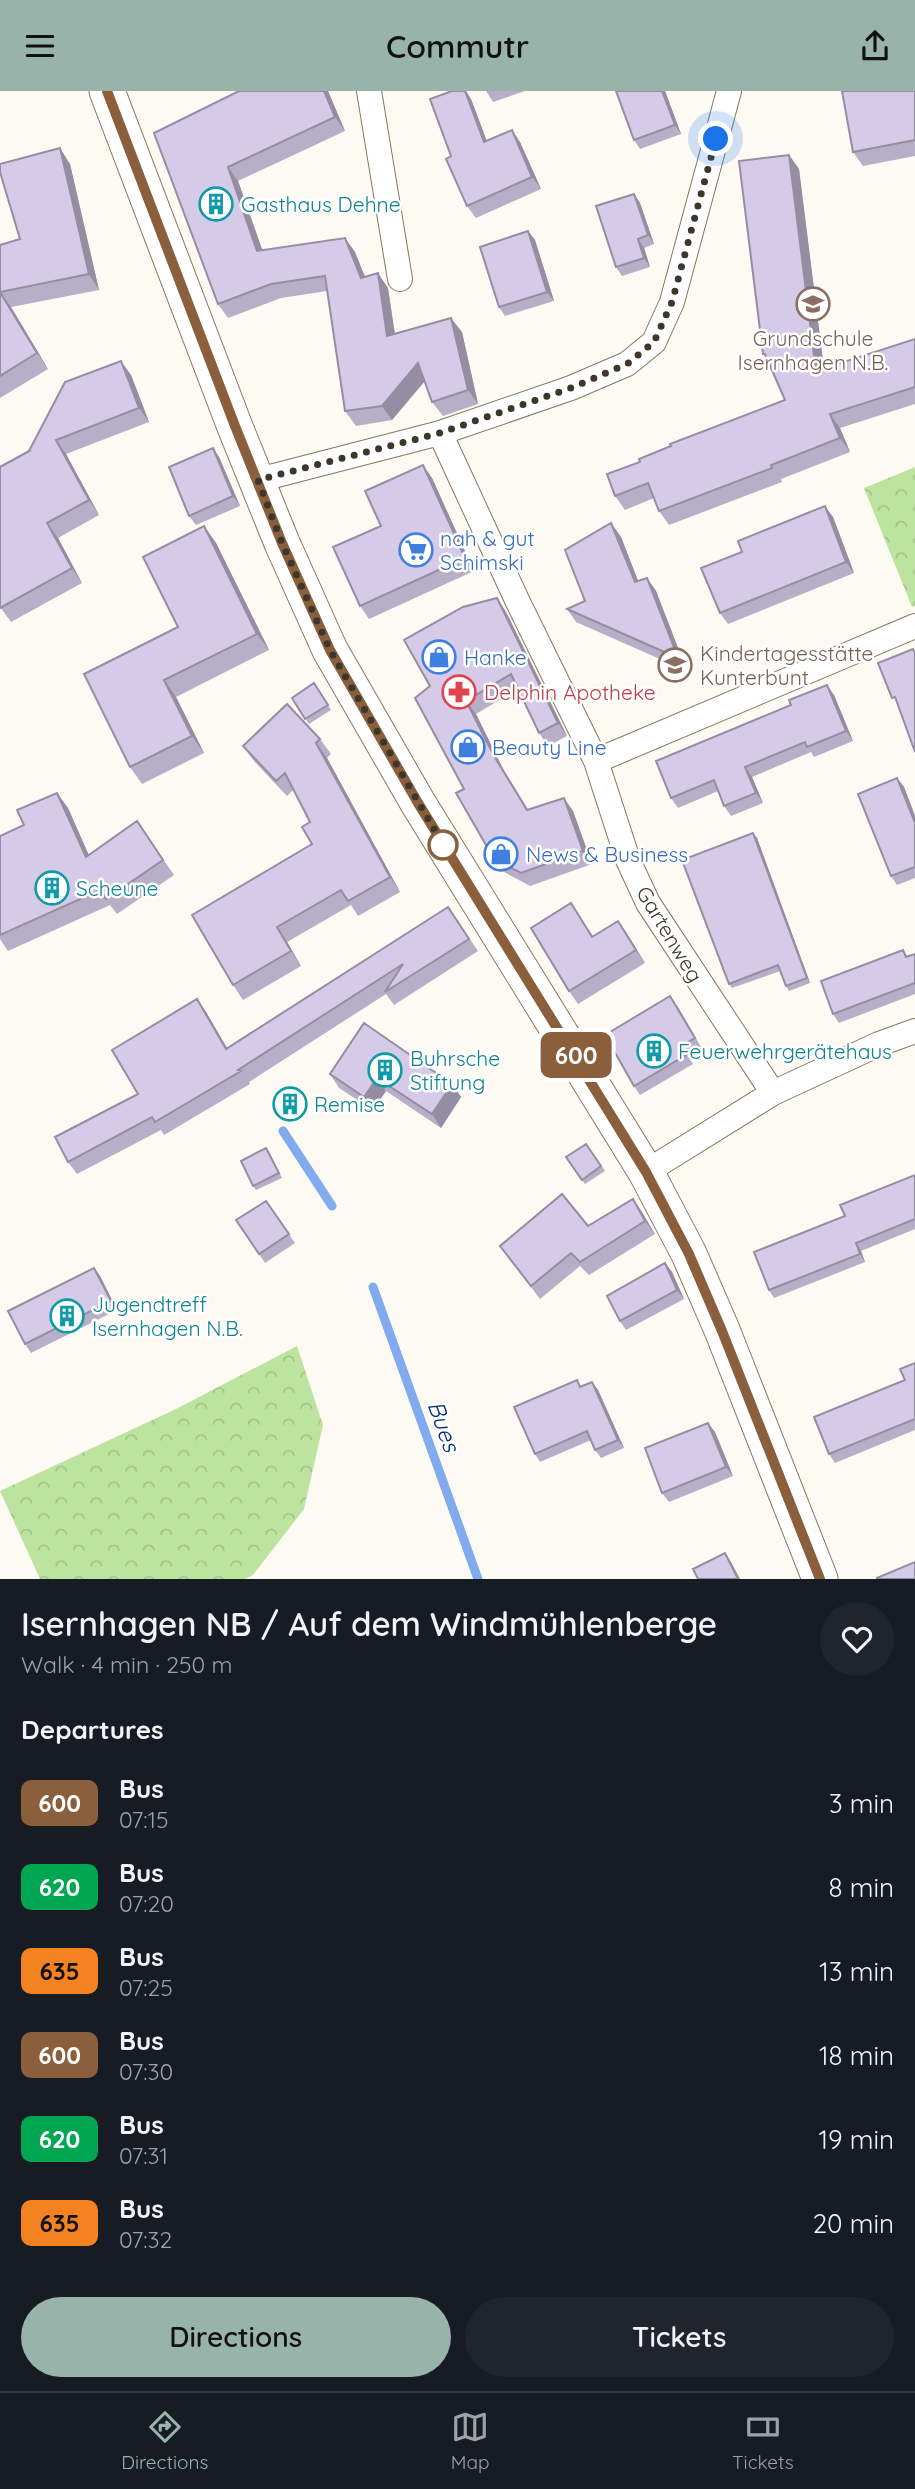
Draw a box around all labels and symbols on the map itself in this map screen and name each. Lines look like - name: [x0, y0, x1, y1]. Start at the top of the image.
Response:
- your location: [698, 121, 733, 156]
- building icon: Gasthaus Dehne: [197, 185, 235, 223]
- place label: Gasthaus Dehne: [241, 191, 401, 217]
- school or university icon: Grundschule Isernhagen N.B.: [794, 285, 832, 323]
- place label: Grundschule Isernhagen N.B.: [738, 325, 888, 375]
- place label: nah & gut Schimski: [440, 525, 535, 575]
- supermarket icon: nah & gut Schimski: [397, 531, 435, 569]
- shop icon: Hanke: [420, 638, 458, 676]
- place label: Kindertagesstätte Kunterbunt: [700, 640, 873, 690]
- place label: Hanke: [464, 644, 527, 670]
- school or university icon: Kindertagesstätte Kunterbunt: [656, 646, 694, 684]
- pharmacy icon: Delphin Apotheke: [440, 673, 478, 711]
- place label: Delphin Apotheke: [484, 679, 656, 705]
- shop icon: Beauty Line: [449, 728, 487, 766]
- place label: Beauty Line: [492, 734, 607, 760]
- unlabelled marker: [428, 830, 458, 860]
- shop icon: News & Business: [482, 835, 520, 873]
- place label: News & Business: [526, 841, 688, 867]
- building icon: Scheune: [33, 869, 71, 907]
- place label: Scheune: [76, 875, 158, 901]
- street label: Gartenweg: [631, 881, 709, 987]
- line badge: 600: [536, 1032, 616, 1078]
- building icon: Feuerwehrgerätehaus: [635, 1032, 673, 1070]
- place label: Feuerwehrgerätehaus: [678, 1038, 892, 1064]
- place label: Buhrsche Stiftung: [410, 1045, 500, 1095]
- building icon: Buhrsche Stiftung: [366, 1051, 404, 1089]
- building icon: Remise: [271, 1085, 309, 1123]
- place label: Remise: [314, 1091, 385, 1117]
- place label: Jugendtreff Isernhagen N.B.: [92, 1291, 243, 1341]
- building icon: Jugendtreff Isernhagen N.B.: [48, 1297, 86, 1335]
- water label: Bues: [422, 1397, 467, 1457]

